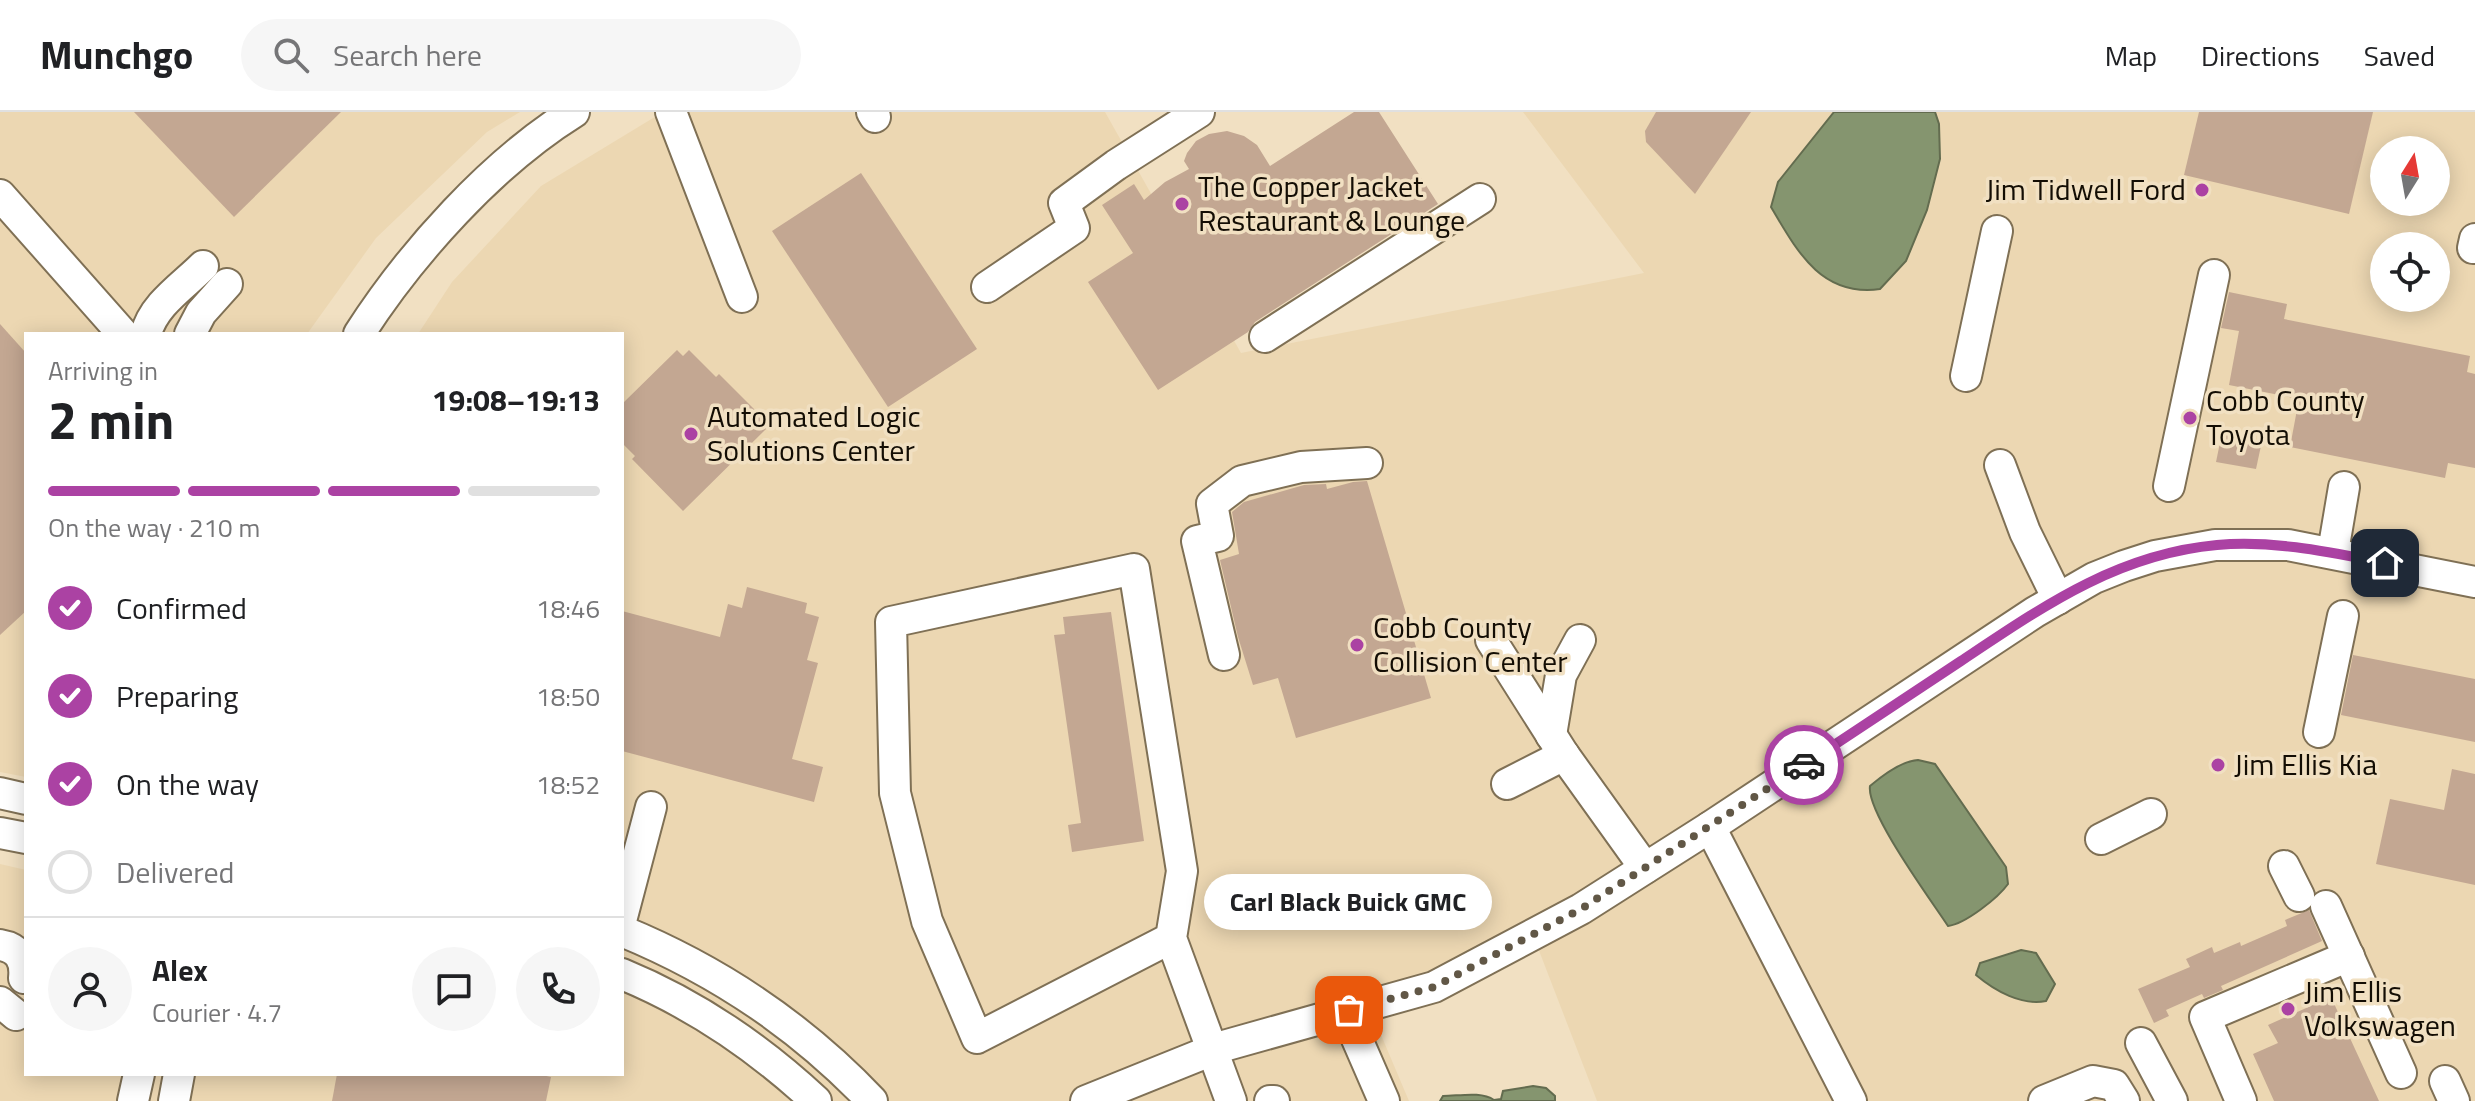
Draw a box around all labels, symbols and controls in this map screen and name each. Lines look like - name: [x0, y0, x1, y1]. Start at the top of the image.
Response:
- search box: [241, 19, 801, 91]
- text: Munchgo: [40, 26, 193, 84]
- text: Search here: [333, 32, 482, 78]
- icon: search: [269, 33, 313, 77]
- text: Map: [2105, 34, 2157, 77]
- text: Directions: [2201, 34, 2320, 77]
- text: Saved: [2364, 34, 2435, 77]
- north arrow: [2370, 136, 2450, 216]
- map controls: [2370, 136, 2450, 312]
- place label: The Copper Jacket Restaurant & Lounge: [1198, 163, 1465, 243]
- place label: Jim Tidwell Ford: [1986, 166, 2186, 212]
- marker: Jim Tidwell Ford: [2193, 181, 2211, 199]
- marker: The Copper Jacket Restaurant & Lounge: [1173, 195, 1191, 213]
- button: locate: [2370, 232, 2450, 312]
- text: Arriving in: [48, 351, 158, 390]
- text: 19:08–19:13: [432, 377, 600, 423]
- place label: Cobb County Toyota: [2206, 377, 2365, 457]
- text: 2 min: [48, 380, 174, 459]
- place label: Automated Logic Solutions Center: [707, 393, 921, 473]
- marker: Cobb County Toyota: [2181, 409, 2199, 427]
- marker: Automated Logic Solutions Center: [682, 425, 700, 443]
- text: On the way · 210 m: [48, 508, 260, 547]
- pin: [2351, 529, 2419, 597]
- icon: home: [2363, 541, 2407, 585]
- text: Confirmed: [116, 585, 247, 631]
- icon: check: [48, 586, 92, 630]
- text: 18:46: [536, 589, 600, 628]
- place label: Cobb County Collision Center: [1373, 604, 1568, 684]
- marker: Cobb County Collision Center: [1348, 636, 1366, 654]
- text: Preparing: [116, 673, 238, 719]
- icon: check: [48, 674, 92, 718]
- text: 18:50: [536, 677, 600, 716]
- courier: [1764, 725, 1844, 805]
- place label: Jim Ellis Kia: [2234, 741, 2377, 787]
- icon: car: [1782, 743, 1826, 787]
- marker: Jim Ellis Kia: [2209, 756, 2227, 774]
- text: On the way: [116, 761, 259, 807]
- icon: check: [48, 762, 92, 806]
- text: 18:52: [536, 765, 600, 804]
- text: Delivered: [116, 849, 234, 895]
- callout: Carl Black Buick GMC: [1205, 874, 1493, 930]
- text: Carl Black Buick GMC: [1230, 882, 1466, 921]
- button: person: [48, 947, 132, 1031]
- text: Alex: [152, 947, 208, 993]
- button: chat: [412, 947, 496, 1031]
- button: phone: [516, 947, 600, 1031]
- place label: Jim Ellis Volkswagen: [2304, 968, 2456, 1048]
- pin: [1315, 976, 1383, 1044]
- icon: bag: [1327, 988, 1371, 1032]
- text: Courier · 4.7: [152, 993, 282, 1032]
- marker: Jim Ellis Volkswagen: [2279, 1000, 2297, 1018]

